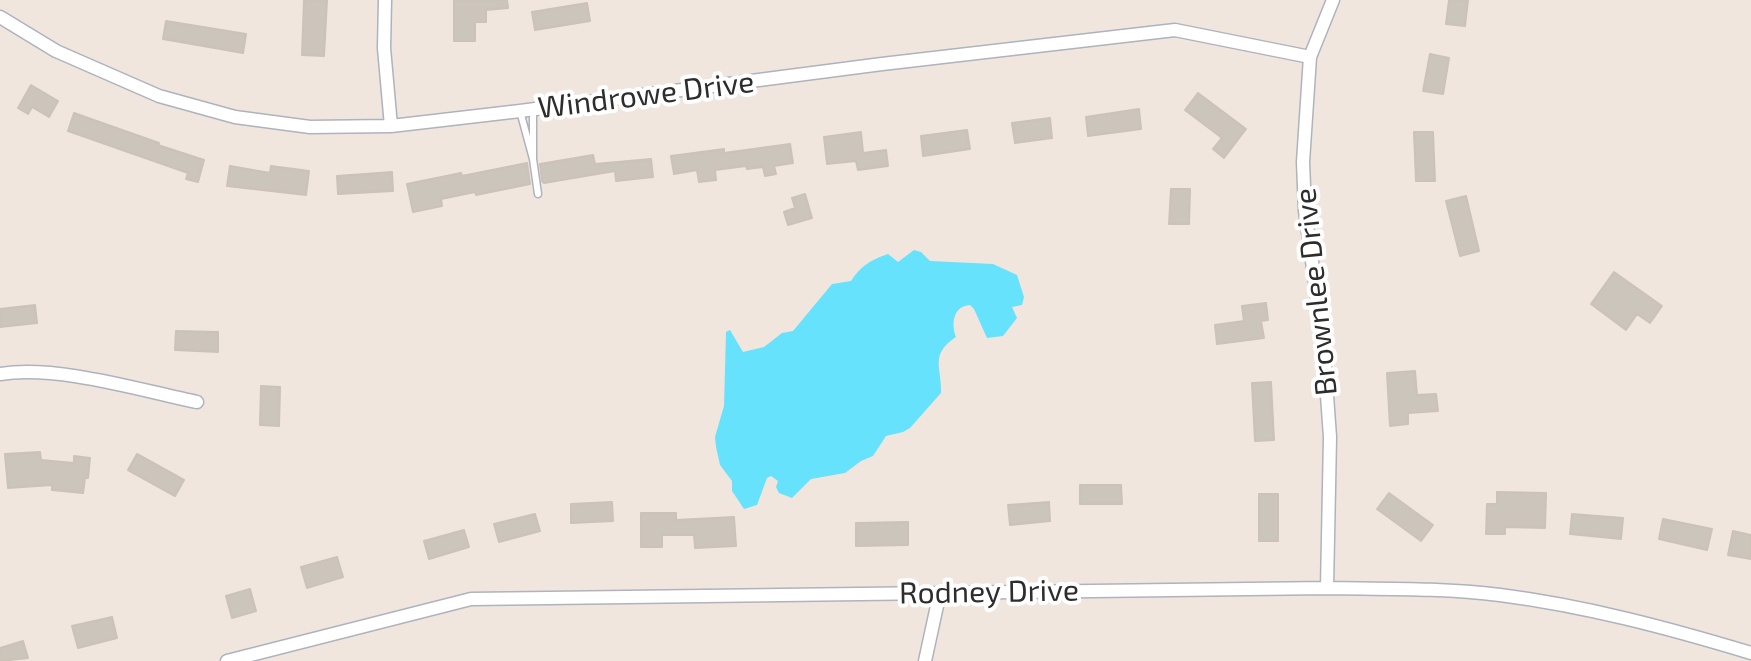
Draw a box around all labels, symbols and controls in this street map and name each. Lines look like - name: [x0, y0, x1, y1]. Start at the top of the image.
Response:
- street label: Windrowe Drive: [536, 64, 756, 126]
- street label: Brownlee Drive: [1287, 186, 1345, 398]
- street label: Rodney Drive: [899, 572, 1079, 612]

